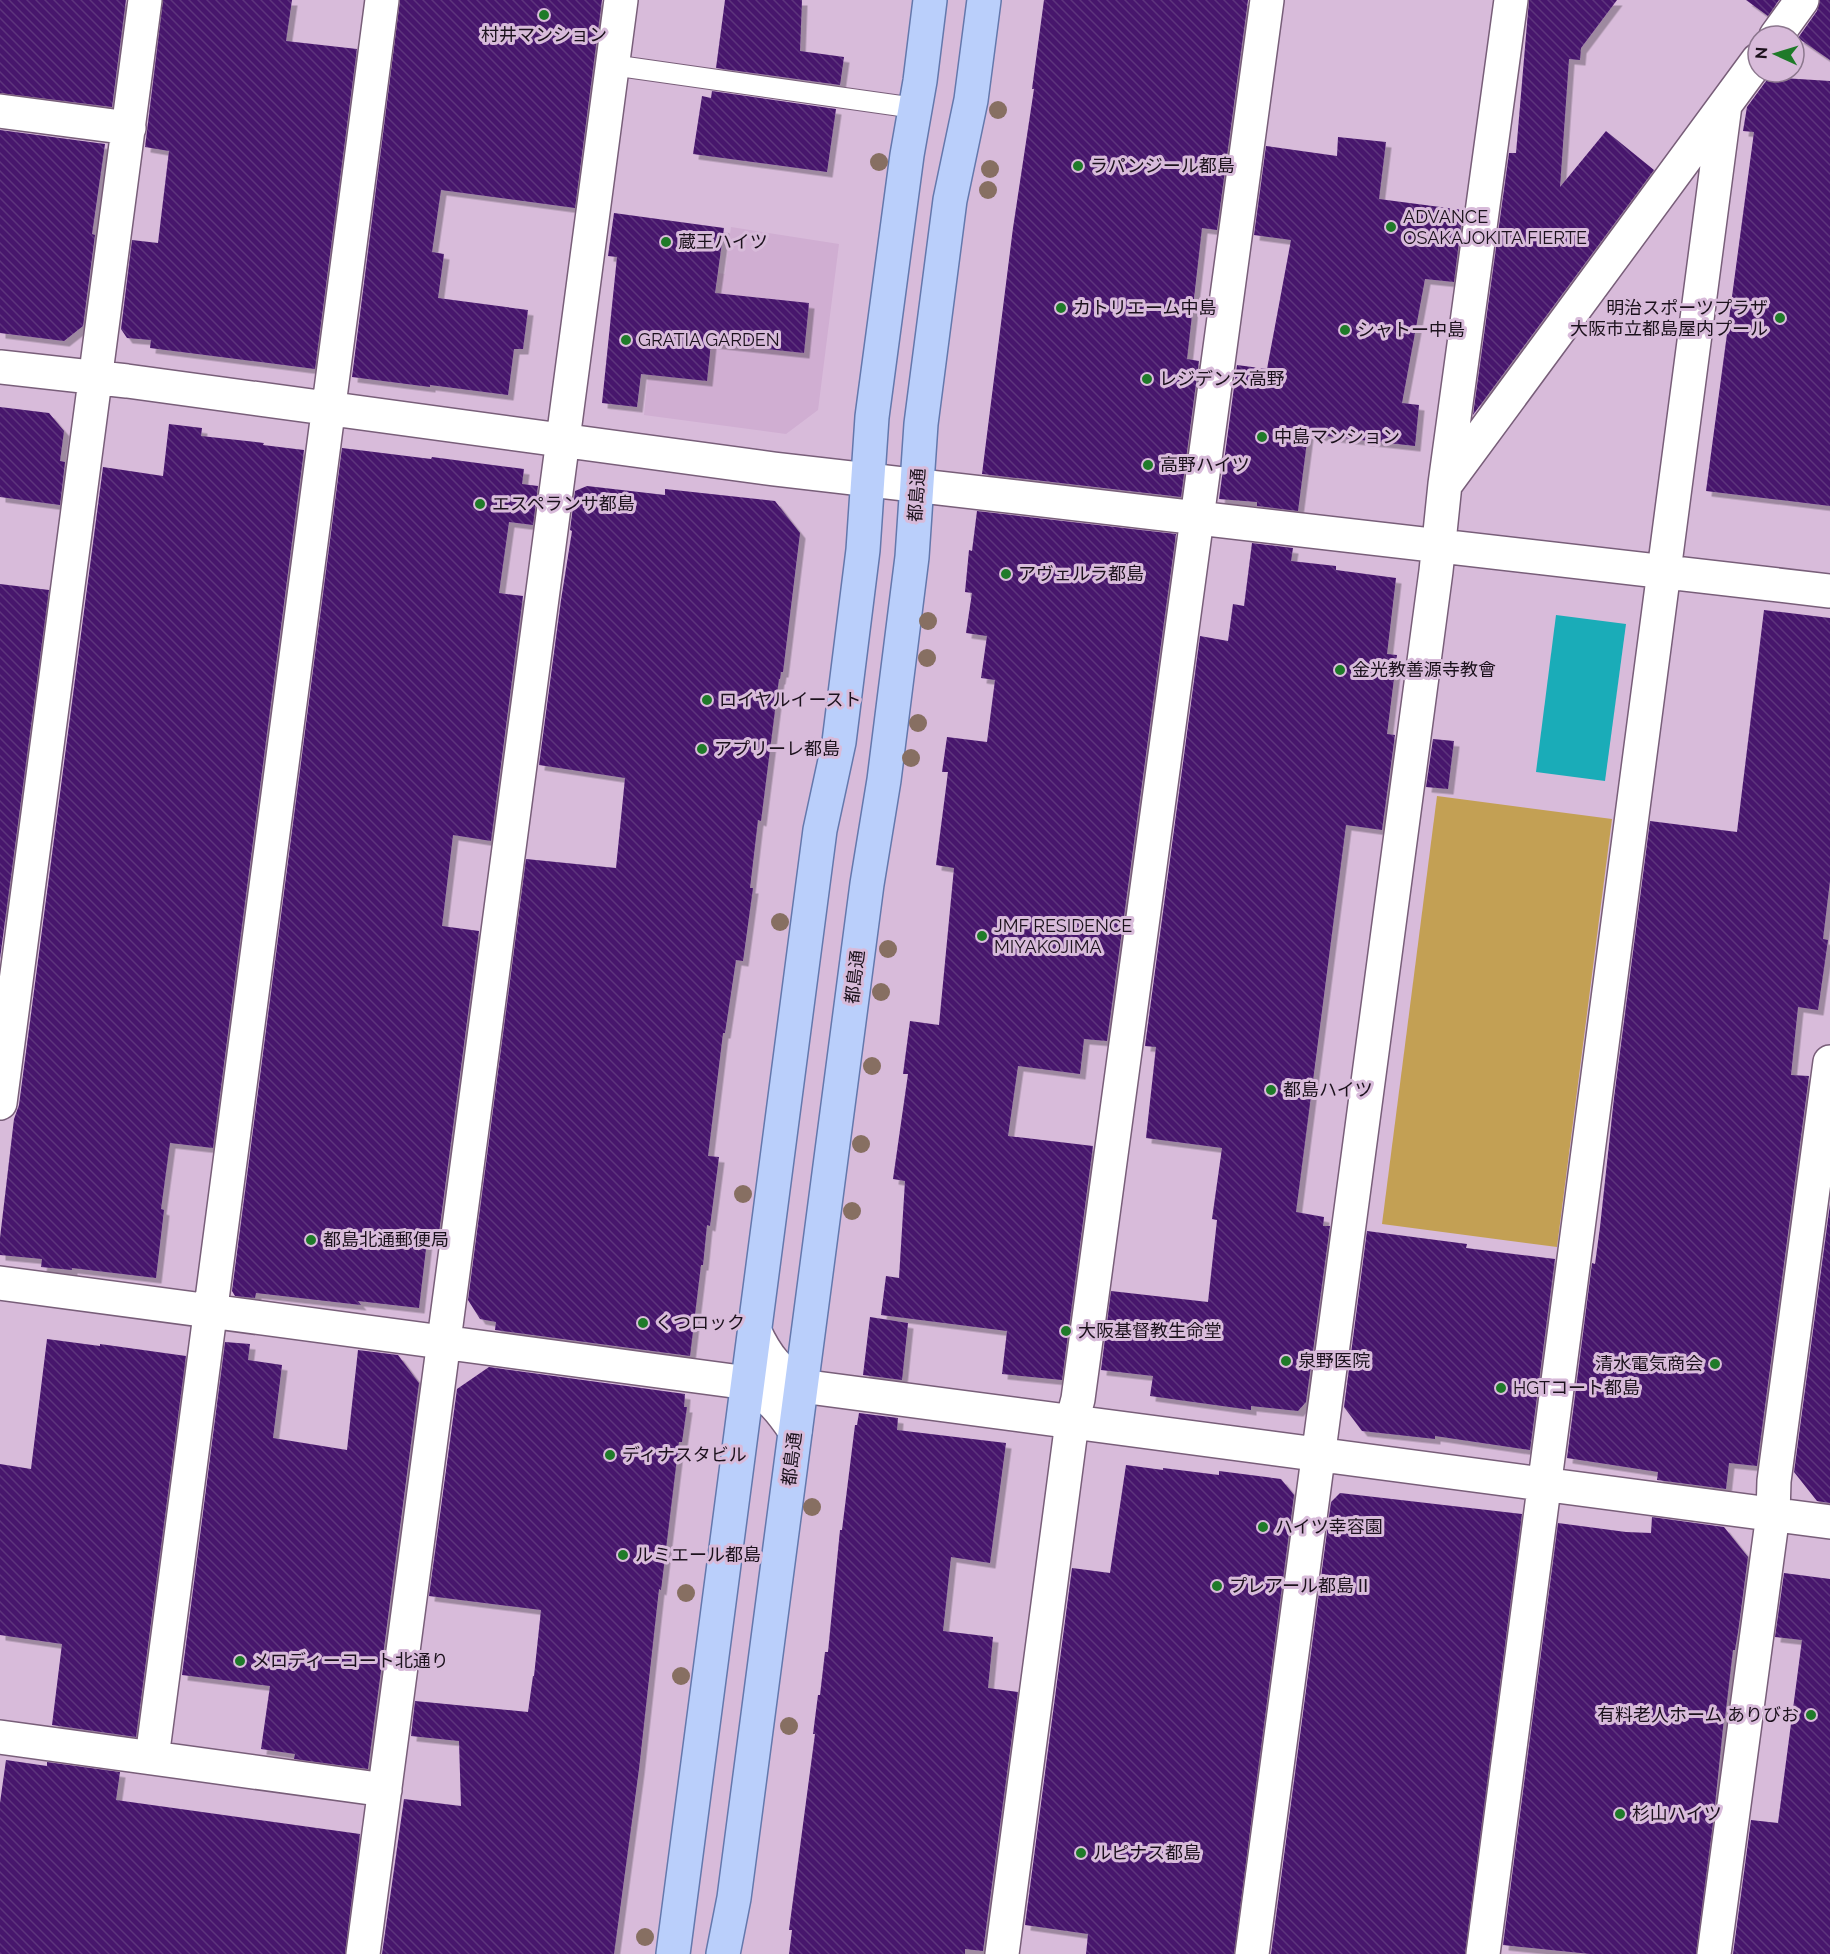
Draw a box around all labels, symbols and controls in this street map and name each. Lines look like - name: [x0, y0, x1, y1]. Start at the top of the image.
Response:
- marker: 村井マンション: [537, 8, 551, 22]
- place label: 村井マンション: [481, 24, 607, 45]
- north arrow: [1746, 24, 1806, 84]
- text: N: [1752, 46, 1771, 60]
- place label: ラパンジール都島: [1090, 155, 1235, 176]
- marker: ラパンジール都島: [1071, 159, 1085, 173]
- place label: ADVANCE OSAKAJOKITA FIERTE: [1403, 206, 1587, 248]
- marker: ADVANCE OSAKAJOKITA FIERTE: [1384, 220, 1398, 234]
- place label: 蔵王ハイツ: [678, 231, 768, 252]
- marker: 蔵王ハイツ: [659, 235, 673, 249]
- place label: カトリエーム中島: [1073, 297, 1216, 318]
- place label: 明治スポーツプラザ 大阪市立都島屋内プール: [1570, 297, 1768, 339]
- marker: カトリエーム中島: [1054, 301, 1068, 315]
- marker: 明治スポーツプラザ 大阪市立都島屋内プール: [1773, 311, 1787, 325]
- place label: シャトー中島: [1357, 319, 1465, 340]
- marker: シャトー中島: [1338, 323, 1352, 337]
- place label: GRATIA GARDEN: [638, 329, 780, 350]
- marker: GRATIA GARDEN: [619, 333, 633, 347]
- place label: レジデンス高野: [1159, 368, 1285, 389]
- marker: レジデンス高野: [1140, 372, 1154, 386]
- place label: 中島マンション: [1274, 426, 1400, 447]
- marker: 中島マンション: [1255, 430, 1269, 444]
- place label: 高野ハイツ: [1160, 454, 1250, 475]
- marker: 高野ハイツ: [1141, 458, 1155, 472]
- street label: 都島通: [904, 467, 929, 523]
- place label: エスペランサ都島: [492, 493, 635, 514]
- marker: エスペランサ都島: [473, 497, 487, 511]
- place label: アヴェルラ都島: [1018, 563, 1144, 584]
- marker: アヴェルラ都島: [999, 567, 1013, 581]
- place label: 金光教善源寺教會: [1352, 659, 1496, 680]
- marker: 金光教善源寺教會: [1333, 663, 1347, 677]
- place label: ロイヤルイースト: [719, 689, 862, 710]
- marker: ロイヤルイースト: [700, 693, 714, 707]
- place label: アプリーレ都島: [714, 738, 840, 759]
- marker: アプリーレ都島: [695, 742, 709, 756]
- place label: JMF RESIDENCE MIYAKOJIMA: [994, 915, 1132, 957]
- marker: JMF RESIDENCE MIYAKOJIMA: [975, 929, 989, 943]
- street label: 都島通: [841, 949, 868, 1005]
- place label: 都島ハイツ: [1283, 1079, 1373, 1100]
- marker: 都島ハイツ: [1264, 1083, 1278, 1097]
- place label: 都島北通郵便局: [323, 1229, 449, 1250]
- marker: 都島北通郵便局: [304, 1233, 318, 1247]
- place label: くつロック: [655, 1312, 745, 1333]
- marker: くつロック: [636, 1316, 650, 1330]
- place label: 大阪基督教生命堂: [1078, 1320, 1222, 1341]
- marker: 大阪基督教生命堂: [1059, 1324, 1073, 1338]
- place label: 泉野医院: [1298, 1350, 1370, 1371]
- place label: 清水電気商会: [1595, 1353, 1703, 1374]
- marker: 泉野医院: [1279, 1354, 1293, 1368]
- marker: 清水電気商会: [1708, 1357, 1722, 1371]
- place label: HGTコート都島: [1513, 1377, 1640, 1398]
- marker: HGTコート都島: [1494, 1381, 1508, 1395]
- street label: 都島通: [778, 1431, 805, 1487]
- place label: ディナスタビル: [622, 1444, 747, 1465]
- marker: ディナスタビル: [603, 1448, 617, 1462]
- place label: ハイツ幸容園: [1275, 1516, 1383, 1537]
- marker: ハイツ幸容園: [1256, 1520, 1270, 1534]
- place label: ルミエール都島: [635, 1544, 761, 1565]
- marker: ルミエール都島: [616, 1548, 630, 1562]
- place label: プレアール都島Ⅱ: [1229, 1575, 1372, 1596]
- marker: プレアール都島Ⅱ: [1210, 1579, 1224, 1593]
- place label: メロディーコート北通り: [252, 1650, 449, 1671]
- marker: メロディーコート北通り: [233, 1654, 247, 1668]
- place label: 有料老人ホーム ありびお: [1597, 1704, 1799, 1725]
- marker: 有料老人ホーム ありびお: [1804, 1708, 1818, 1722]
- place label: 杉山ハイツ: [1632, 1803, 1722, 1824]
- marker: 杉山ハイツ: [1613, 1807, 1627, 1821]
- place label: ルピナス都島: [1093, 1842, 1201, 1863]
- marker: ルピナス都島: [1074, 1846, 1088, 1860]

